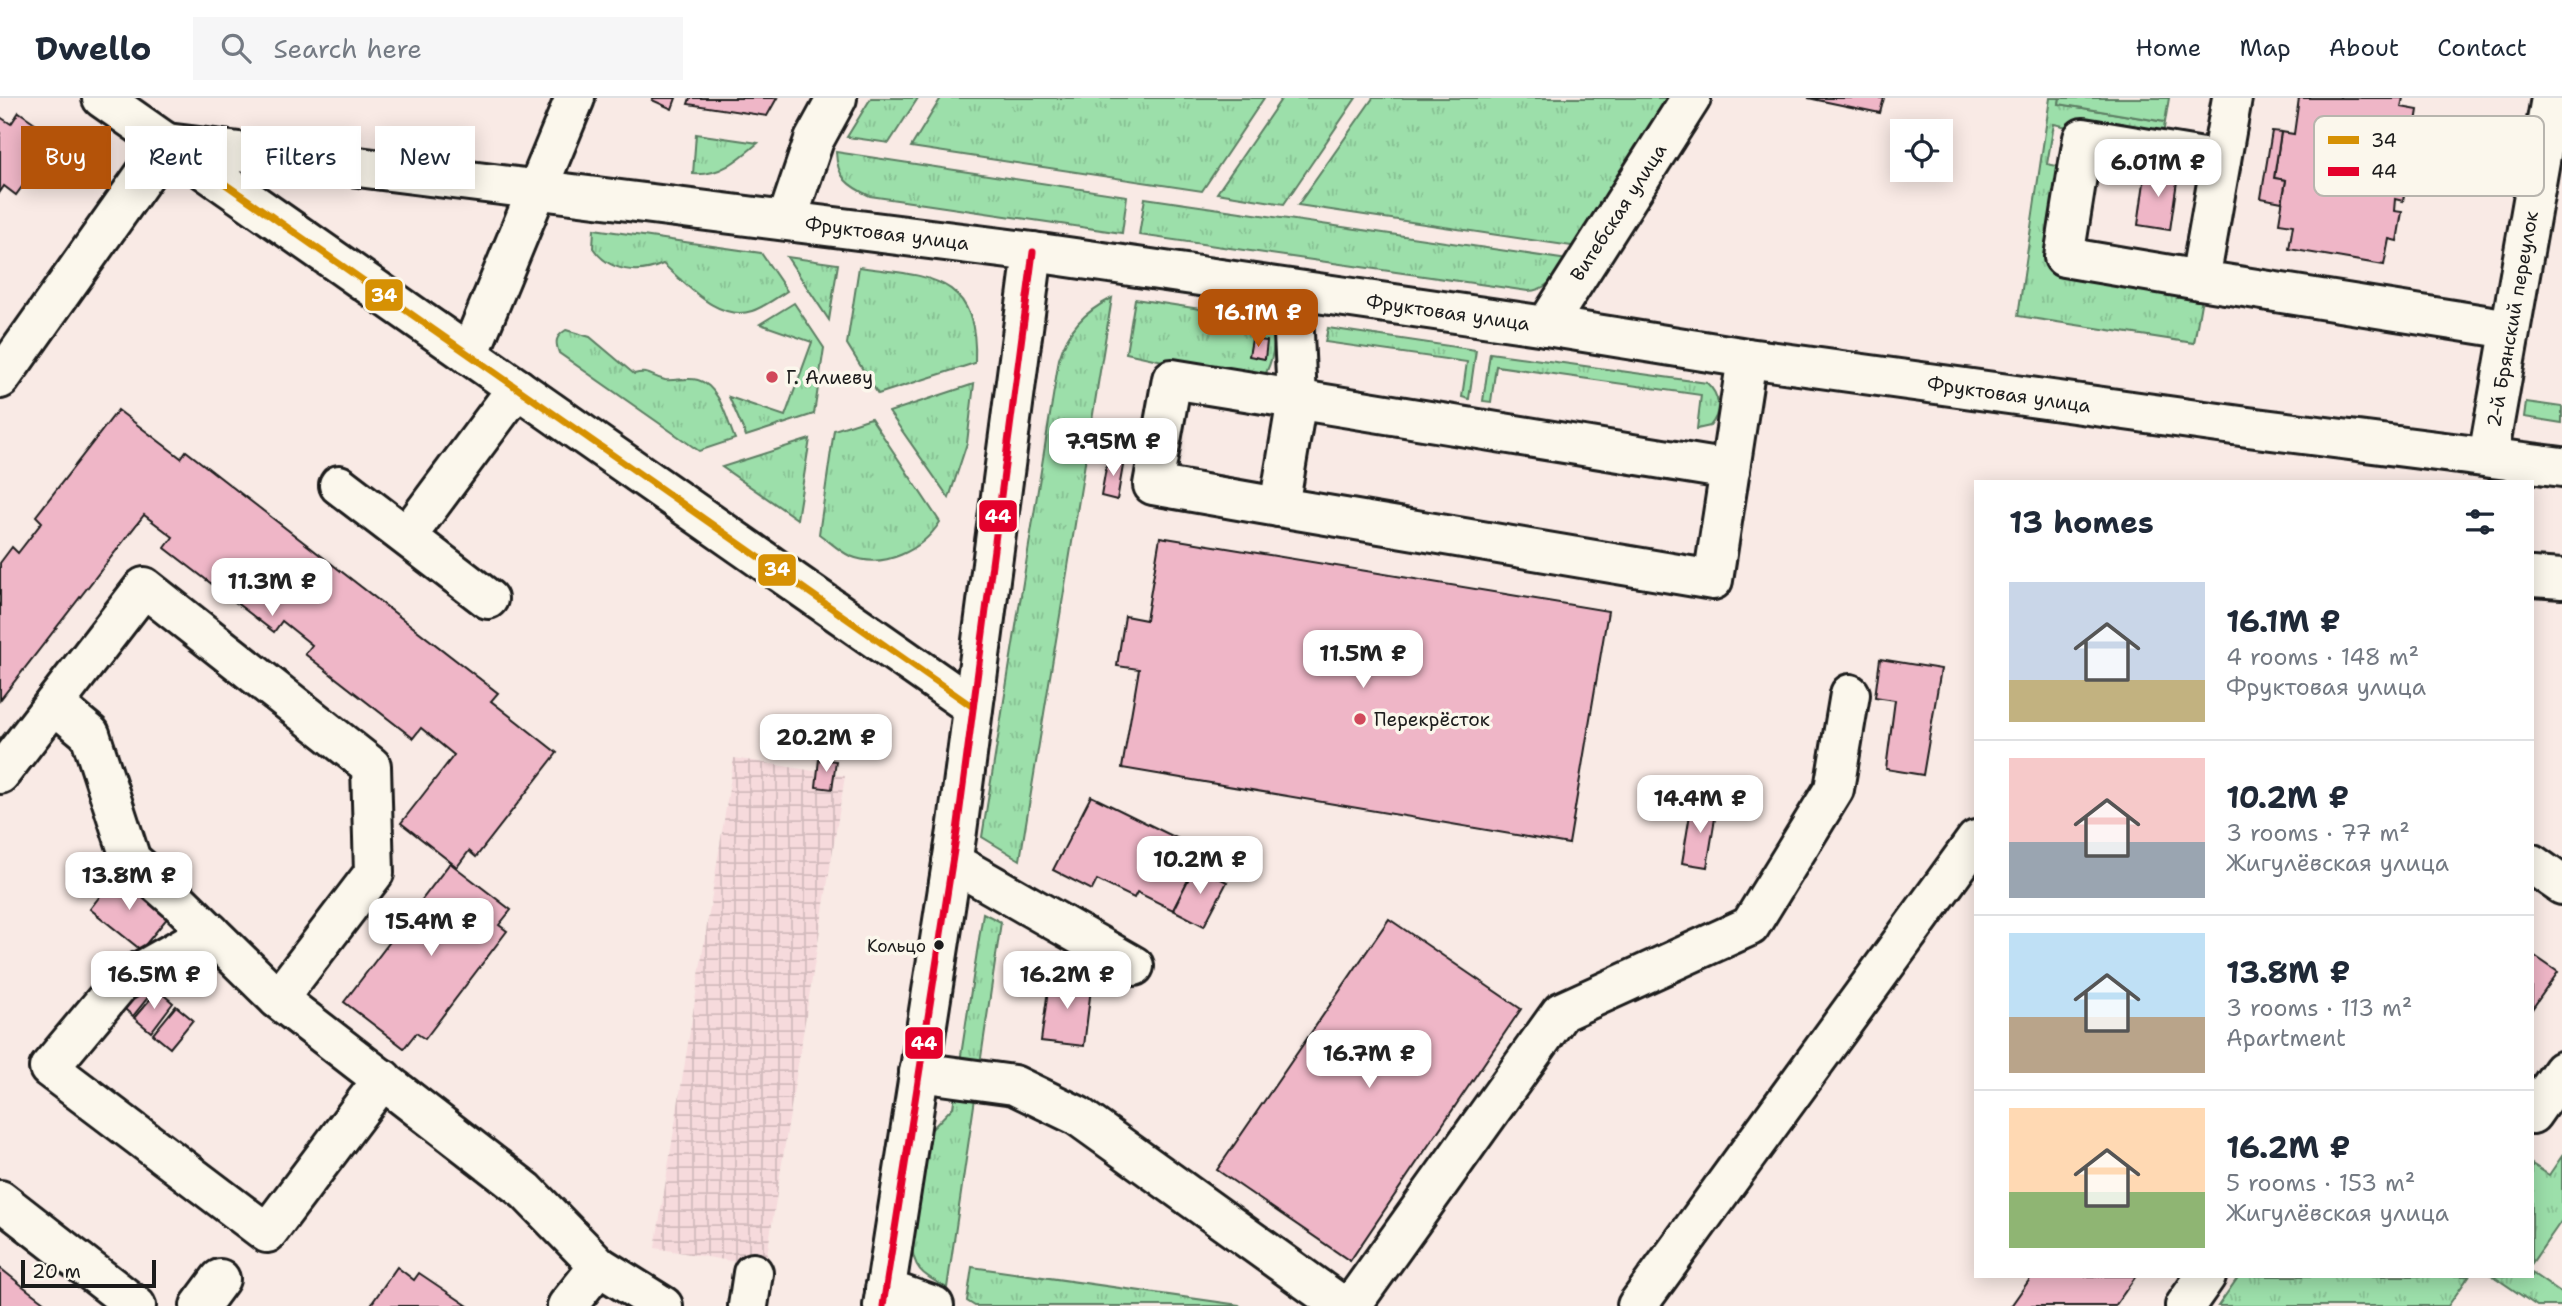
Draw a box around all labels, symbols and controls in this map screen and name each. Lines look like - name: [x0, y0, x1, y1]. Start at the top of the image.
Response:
- search box: [193, 17, 683, 80]
- text: Dwello: [35, 26, 151, 71]
- icon: search: [217, 29, 255, 67]
- text: Search here: [273, 31, 422, 66]
- text: Home: [2135, 32, 2201, 64]
- text: Map: [2239, 32, 2291, 64]
- text: About: [2329, 32, 2399, 64]
- text: Contact: [2437, 32, 2527, 64]
- legend: [2314, 116, 2544, 196]
- map controls: [1890, 119, 1953, 182]
- button: locate: [1890, 119, 1953, 182]
- chip: Buy: [21, 126, 111, 189]
- chip: Rent: [125, 126, 227, 189]
- chip: Filters: [241, 126, 361, 189]
- chip: New: [375, 126, 475, 189]
- text: 34: [2371, 128, 2397, 153]
- street label: Витебская улица: [1565, 139, 1672, 286]
- pin: 6.01M ₽: [2093, 140, 2223, 199]
- text: 6.01M ₽: [2110, 147, 2206, 177]
- text: 44: [2371, 159, 2397, 184]
- street label: 2-й Брянский переулок: [2481, 209, 2544, 429]
- street label: Фруктовая улица: [803, 211, 971, 256]
- line badge: 34: [364, 278, 404, 312]
- text: 34: [371, 283, 398, 308]
- pin: 16.1M ₽: [1193, 289, 1323, 349]
- street label: Фруктовая улица: [1364, 289, 1532, 336]
- text: 16.1M ₽: [1214, 297, 1302, 327]
- place label: Г. Алиеву: [786, 365, 873, 390]
- marker: Г. Алиеву: [764, 369, 780, 385]
- street label: Фруктовая улица: [1925, 371, 2093, 418]
- pin: 7.95M ₽: [1048, 418, 1178, 478]
- text: 7.95M ₽: [1065, 426, 1161, 456]
- line badge: 44: [978, 499, 1018, 533]
- text: 13 homes: [2009, 502, 2154, 543]
- icon: filters: [2461, 503, 2499, 541]
- text: 44: [985, 504, 1012, 529]
- line badge: 34: [757, 553, 797, 587]
- text: 34: [764, 557, 791, 582]
- pin: 11.3M ₽: [207, 559, 337, 618]
- text: 11.3M ₽: [227, 566, 317, 596]
- text: 16.1M ₽: [2226, 601, 2341, 642]
- icon: home: [2065, 610, 2149, 694]
- pin: 11.5M ₽: [1298, 630, 1428, 690]
- text: 11.5M ₽: [1319, 638, 1407, 668]
- text: 4 rooms · 148 m²: [2226, 642, 2419, 672]
- text: Фруктовая улица: [2226, 672, 2426, 702]
- place label: Перекрёсток: [1374, 707, 1490, 732]
- marker: Перекрёсток: [1352, 711, 1368, 727]
- pin: 20.2M ₽: [761, 714, 891, 774]
- text: 20.2M ₽: [776, 722, 876, 752]
- pin: 14.4M ₽: [1635, 776, 1765, 835]
- text: 10.2M ₽: [2226, 777, 2349, 818]
- text: 14.4M ₽: [1653, 783, 1747, 813]
- icon: home: [2065, 786, 2149, 870]
- text: 3 rooms · 77 m²: [2226, 818, 2410, 848]
- pin: 10.2M ₽: [1135, 836, 1265, 896]
- text: 10.2M ₽: [1153, 844, 1247, 874]
- text: Жигулёвская улица: [2226, 848, 2449, 878]
- pin: 13.8M ₽: [64, 852, 194, 912]
- text: 13.8M ₽: [81, 860, 177, 890]
- pin: 15.4M ₽: [366, 898, 496, 958]
- text: 15.4M ₽: [385, 906, 477, 936]
- place label: Кольцо: [867, 935, 926, 957]
- marker: Кольцо: [932, 938, 946, 952]
- pin: 16.5M ₽: [89, 951, 219, 1011]
- pin: 16.2M ₽: [1002, 951, 1132, 1011]
- text: 13.8M ₽: [2226, 952, 2350, 993]
- text: 16.5M ₽: [107, 959, 201, 989]
- text: 16.2M ₽: [1019, 959, 1115, 989]
- icon: home: [2065, 961, 2149, 1045]
- text: 3 rooms · 113 m²: [2226, 993, 2412, 1023]
- text: Apartment: [2226, 1023, 2346, 1053]
- line badge: 44: [904, 1026, 944, 1060]
- pin: 16.7M ₽: [1304, 1030, 1434, 1090]
- text: 44: [911, 1031, 938, 1056]
- text: 16.7M ₽: [1322, 1038, 1416, 1068]
- text: 16.2M ₽: [2226, 1127, 2351, 1168]
- icon: home: [2065, 1136, 2149, 1220]
- text: 5 rooms · 153 m²: [2226, 1168, 2415, 1198]
- text: Жигулёвская улица: [2226, 1198, 2449, 1228]
- scale bar: [21, 1257, 156, 1289]
- text: 20 m: [32, 1259, 81, 1284]

